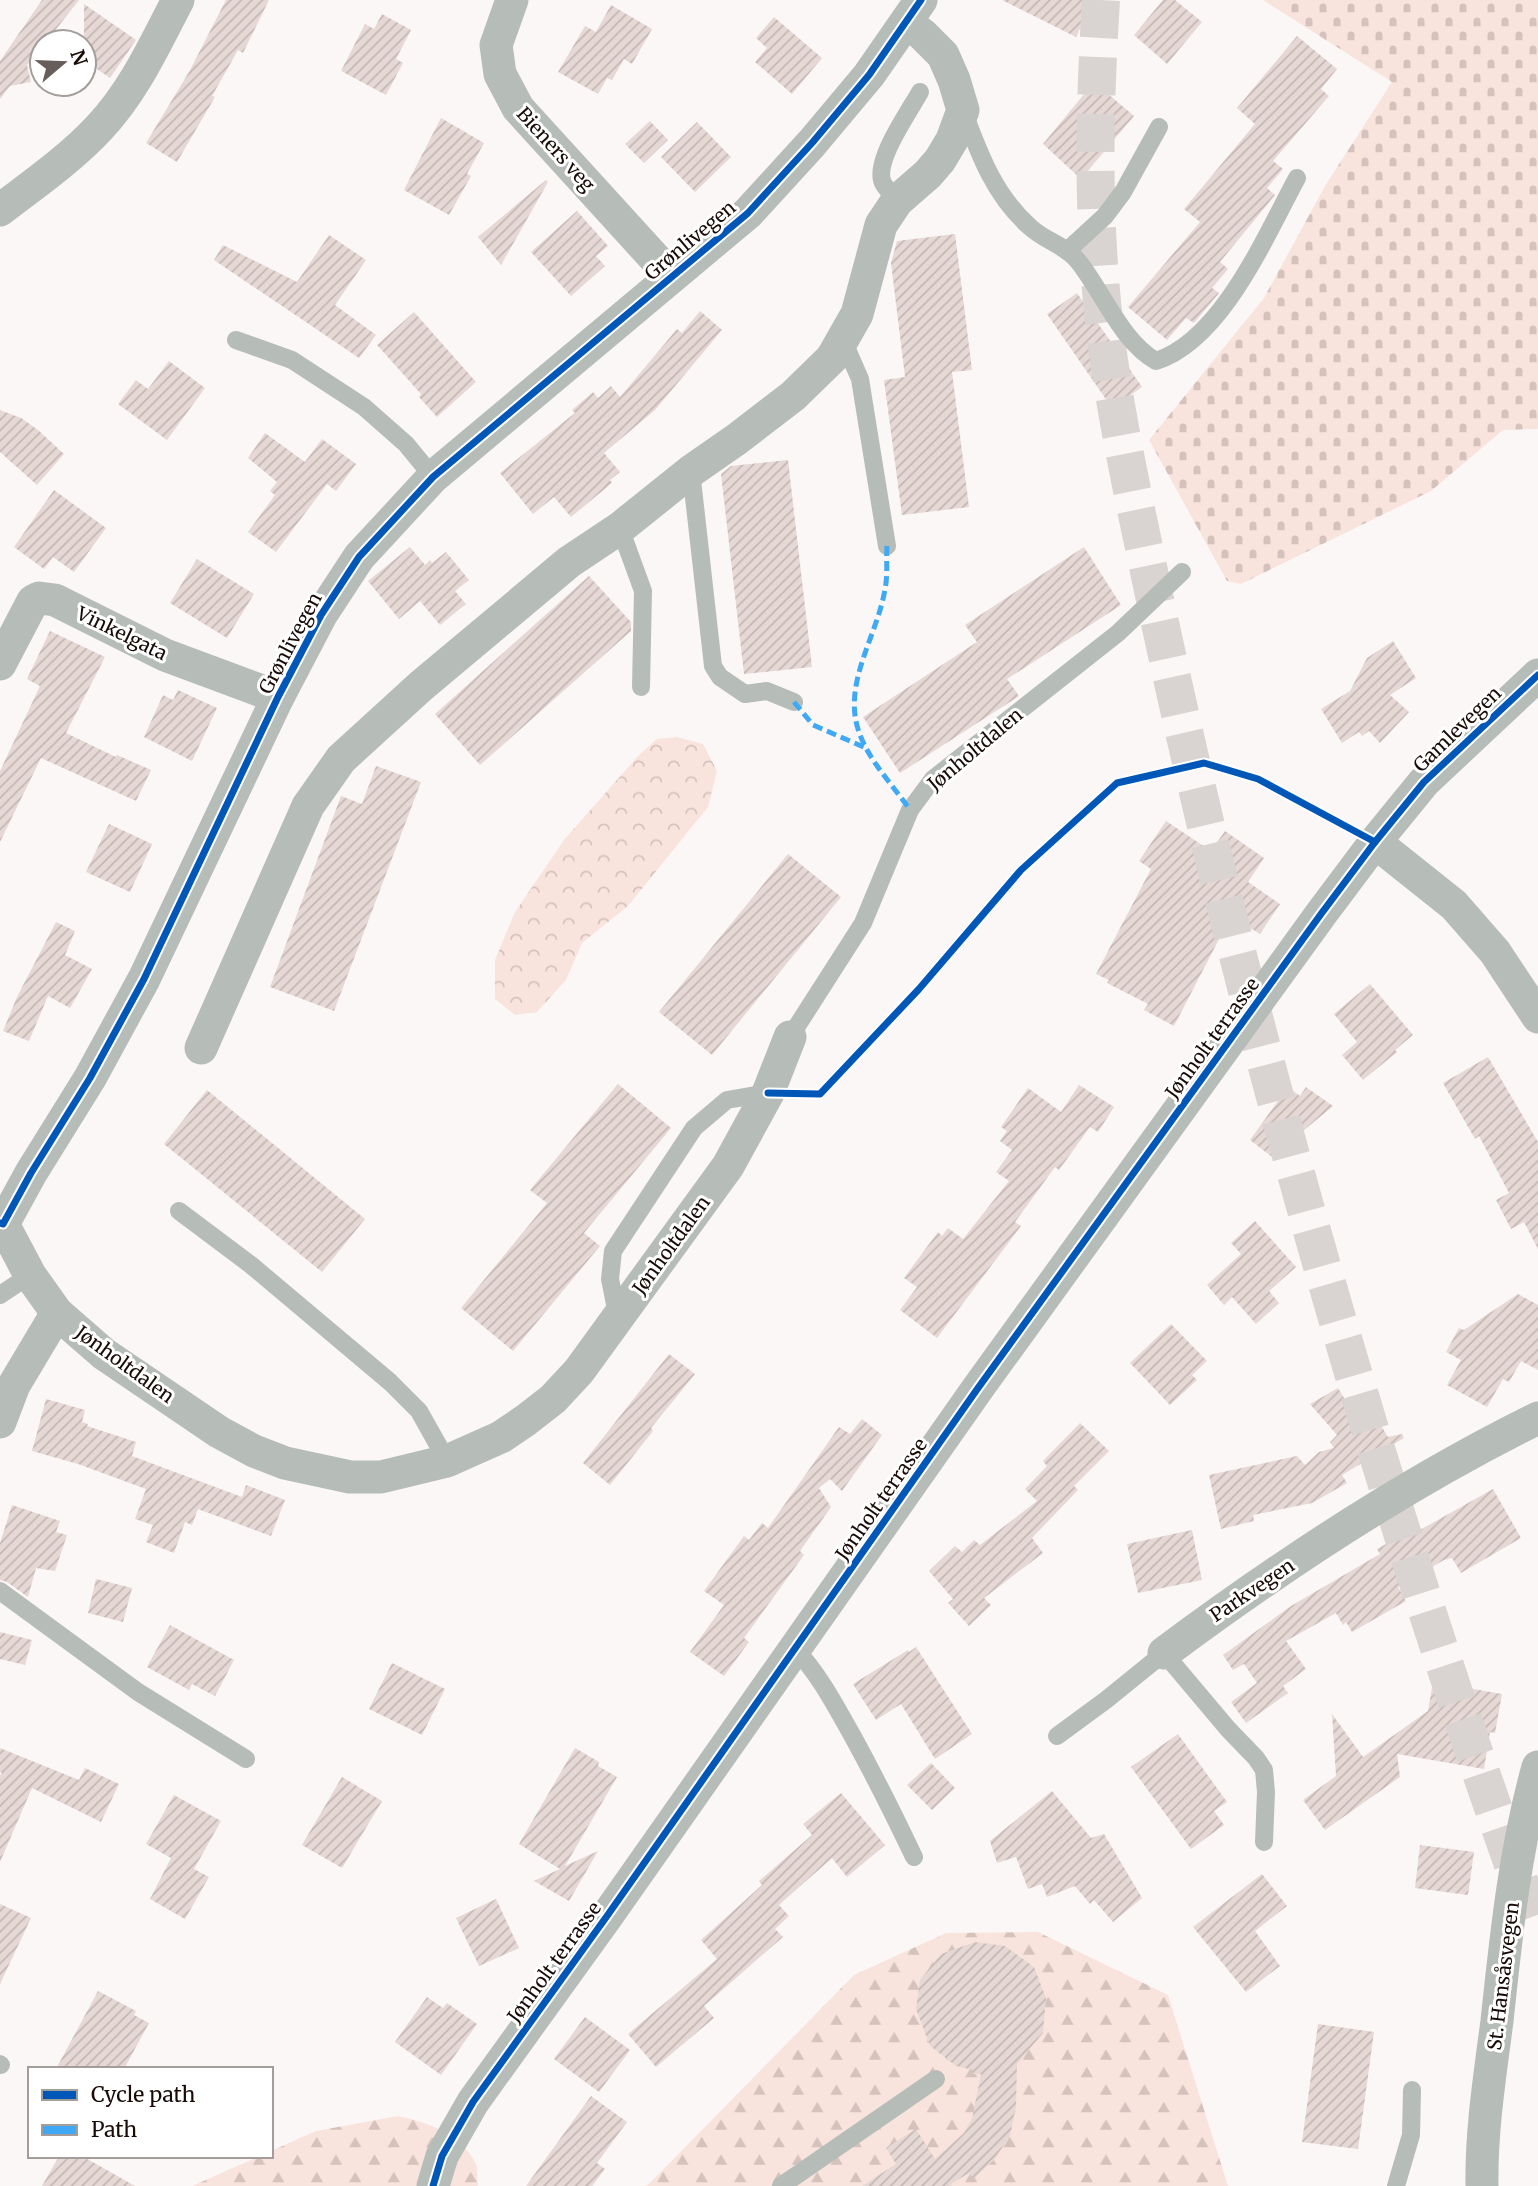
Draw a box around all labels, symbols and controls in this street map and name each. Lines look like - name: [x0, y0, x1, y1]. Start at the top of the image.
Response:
- north arrow: [28, 28, 98, 98]
- text: N: [65, 46, 93, 68]
- street label: Bieners veg: [512, 102, 601, 197]
- street label: Grønlivegen: [640, 195, 741, 285]
- street label: Grønlivegen: [253, 588, 327, 698]
- street label: Vinkelgata: [72, 600, 171, 665]
- street label: Gamlevegen: [1408, 681, 1506, 777]
- street label: Jønholtdalen: [922, 702, 1028, 796]
- street label: Jønholt terrasse: [1159, 973, 1264, 1104]
- street label: Jønholtdalen: [626, 1190, 715, 1300]
- street label: Jønholtdalen: [70, 1319, 180, 1408]
- street label: Jønholt terrasse: [829, 1433, 932, 1566]
- street label: Parkvegen: [1205, 1553, 1299, 1627]
- street label: Jønholt terrasse: [501, 1897, 606, 2028]
- street label: St. Hansåsvegen: [1482, 1900, 1524, 2052]
- legend: [28, 2067, 273, 2158]
- text: Cycle path: [91, 2081, 195, 2108]
- text: Path: [91, 2116, 137, 2143]

